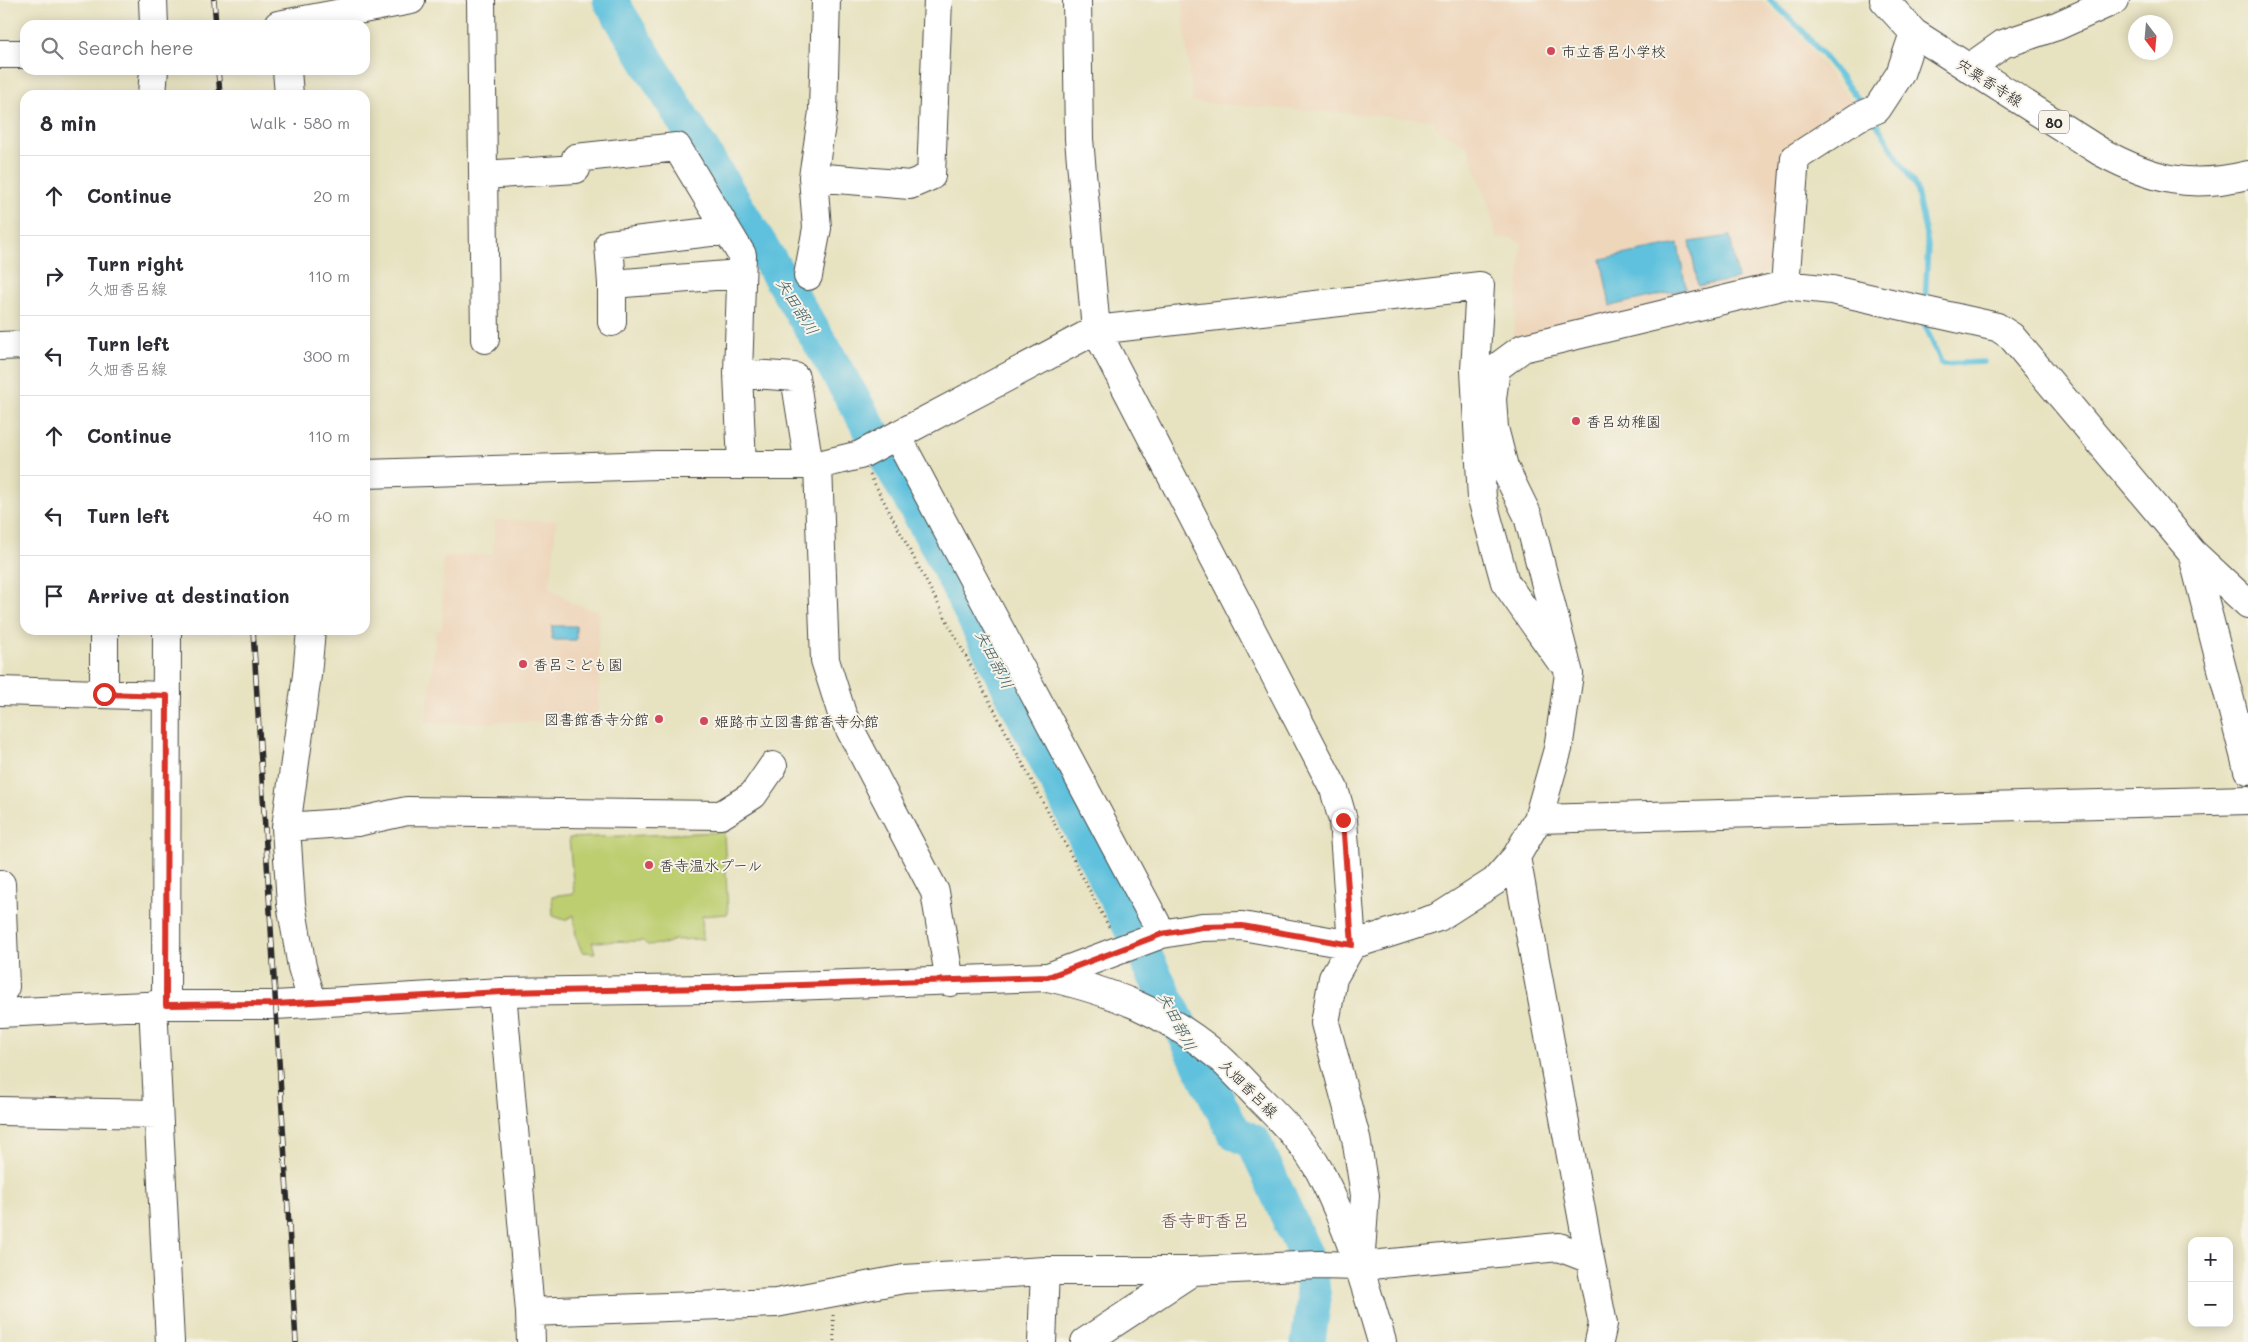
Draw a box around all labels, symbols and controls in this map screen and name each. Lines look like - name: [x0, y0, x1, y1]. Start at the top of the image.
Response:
- north arrow: [2128, 15, 2173, 60]
- search box: [20, 20, 370, 75]
- icon: search: [38, 34, 66, 62]
- text: Search here: [78, 35, 194, 60]
- place label: 市立香呂小学校: [1561, 41, 1666, 61]
- marker: 市立香呂小学校: [1545, 45, 1557, 57]
- street label: 宍粟香寺線: [1953, 53, 2027, 111]
- text: 8 min: [40, 109, 96, 136]
- road number: 80: [2039, 110, 2069, 134]
- text: Walk · 580 m: [250, 112, 350, 133]
- icon: ahead: [40, 182, 68, 210]
- text: Continue: [87, 183, 172, 208]
- text: 20 m: [313, 185, 350, 206]
- text: Turn right: [87, 251, 184, 276]
- icon: right: [40, 262, 68, 290]
- text: 110 m: [308, 265, 350, 286]
- water label: 矢田部川: [772, 273, 824, 339]
- text: 久畑香呂線: [87, 278, 167, 299]
- text: Turn left: [87, 331, 170, 356]
- icon: left: [40, 342, 68, 370]
- text: 300 m: [303, 345, 350, 366]
- text: 久畑香呂線: [87, 358, 167, 379]
- place label: 香呂幼稚園: [1586, 411, 1661, 431]
- marker: 香呂幼稚園: [1570, 415, 1582, 427]
- icon: ahead: [40, 422, 68, 450]
- text: Continue: [87, 423, 172, 448]
- text: 110 m: [308, 425, 350, 446]
- icon: left: [40, 502, 68, 530]
- text: Turn left: [87, 503, 170, 528]
- text: 40 m: [313, 505, 350, 526]
- icon: arrive: [40, 582, 68, 610]
- text: Arrive at destination: [87, 583, 290, 608]
- water label: 矢田部川: [971, 626, 1019, 692]
- place label: 香呂こども園: [533, 654, 623, 674]
- marker: 香呂こども園: [517, 658, 529, 670]
- route start: [93, 683, 116, 706]
- place label: 図書館香寺分館: [544, 709, 649, 729]
- place label: 姫路市立図書館香寺分館: [714, 711, 879, 731]
- marker: 図書館香寺分館: [653, 713, 665, 725]
- marker: 姫路市立図書館香寺分館: [698, 715, 710, 727]
- route end: [1332, 809, 1355, 832]
- place label: 香寺温水プール: [659, 855, 762, 875]
- marker: 香寺温水プール: [643, 859, 655, 871]
- water label: 矢田部川: [1154, 988, 1202, 1054]
- street label: 久畑香呂線: [1215, 1054, 1283, 1122]
- district label: 香寺町香呂: [1160, 1208, 1250, 1232]
- map controls: [2188, 1237, 2233, 1327]
- button: +: [2188, 1237, 2233, 1282]
- button: −: [2188, 1282, 2233, 1327]

